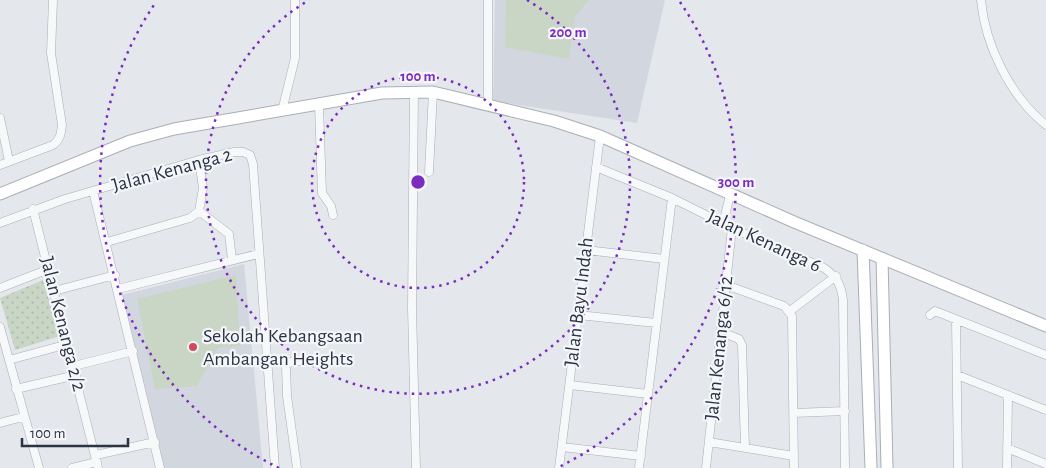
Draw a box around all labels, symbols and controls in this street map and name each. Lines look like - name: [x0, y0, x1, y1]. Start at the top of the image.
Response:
- text: 200 m: [549, 25, 587, 40]
- text: 100 m: [400, 69, 436, 84]
- street label: Jalan Kenanga 2: [110, 144, 234, 196]
- centre of rings: [409, 173, 427, 191]
- text: 300 m: [718, 175, 754, 190]
- street label: Jalan Kenanga 6: [704, 206, 824, 276]
- street label: Jalan Bayu Indah: [561, 236, 597, 368]
- street label: Jalan Kenanga 2/2: [37, 255, 89, 393]
- street label: Jalan Kenanga 6/12: [701, 275, 737, 421]
- place label: Sekolah Kebangsaan Ambangan Heights: [203, 326, 363, 369]
- marker: Sekolah Kebangsaan Ambangan Heights: [187, 341, 199, 353]
- scale bar: [22, 416, 129, 448]
- text: 100 m: [30, 426, 65, 441]

